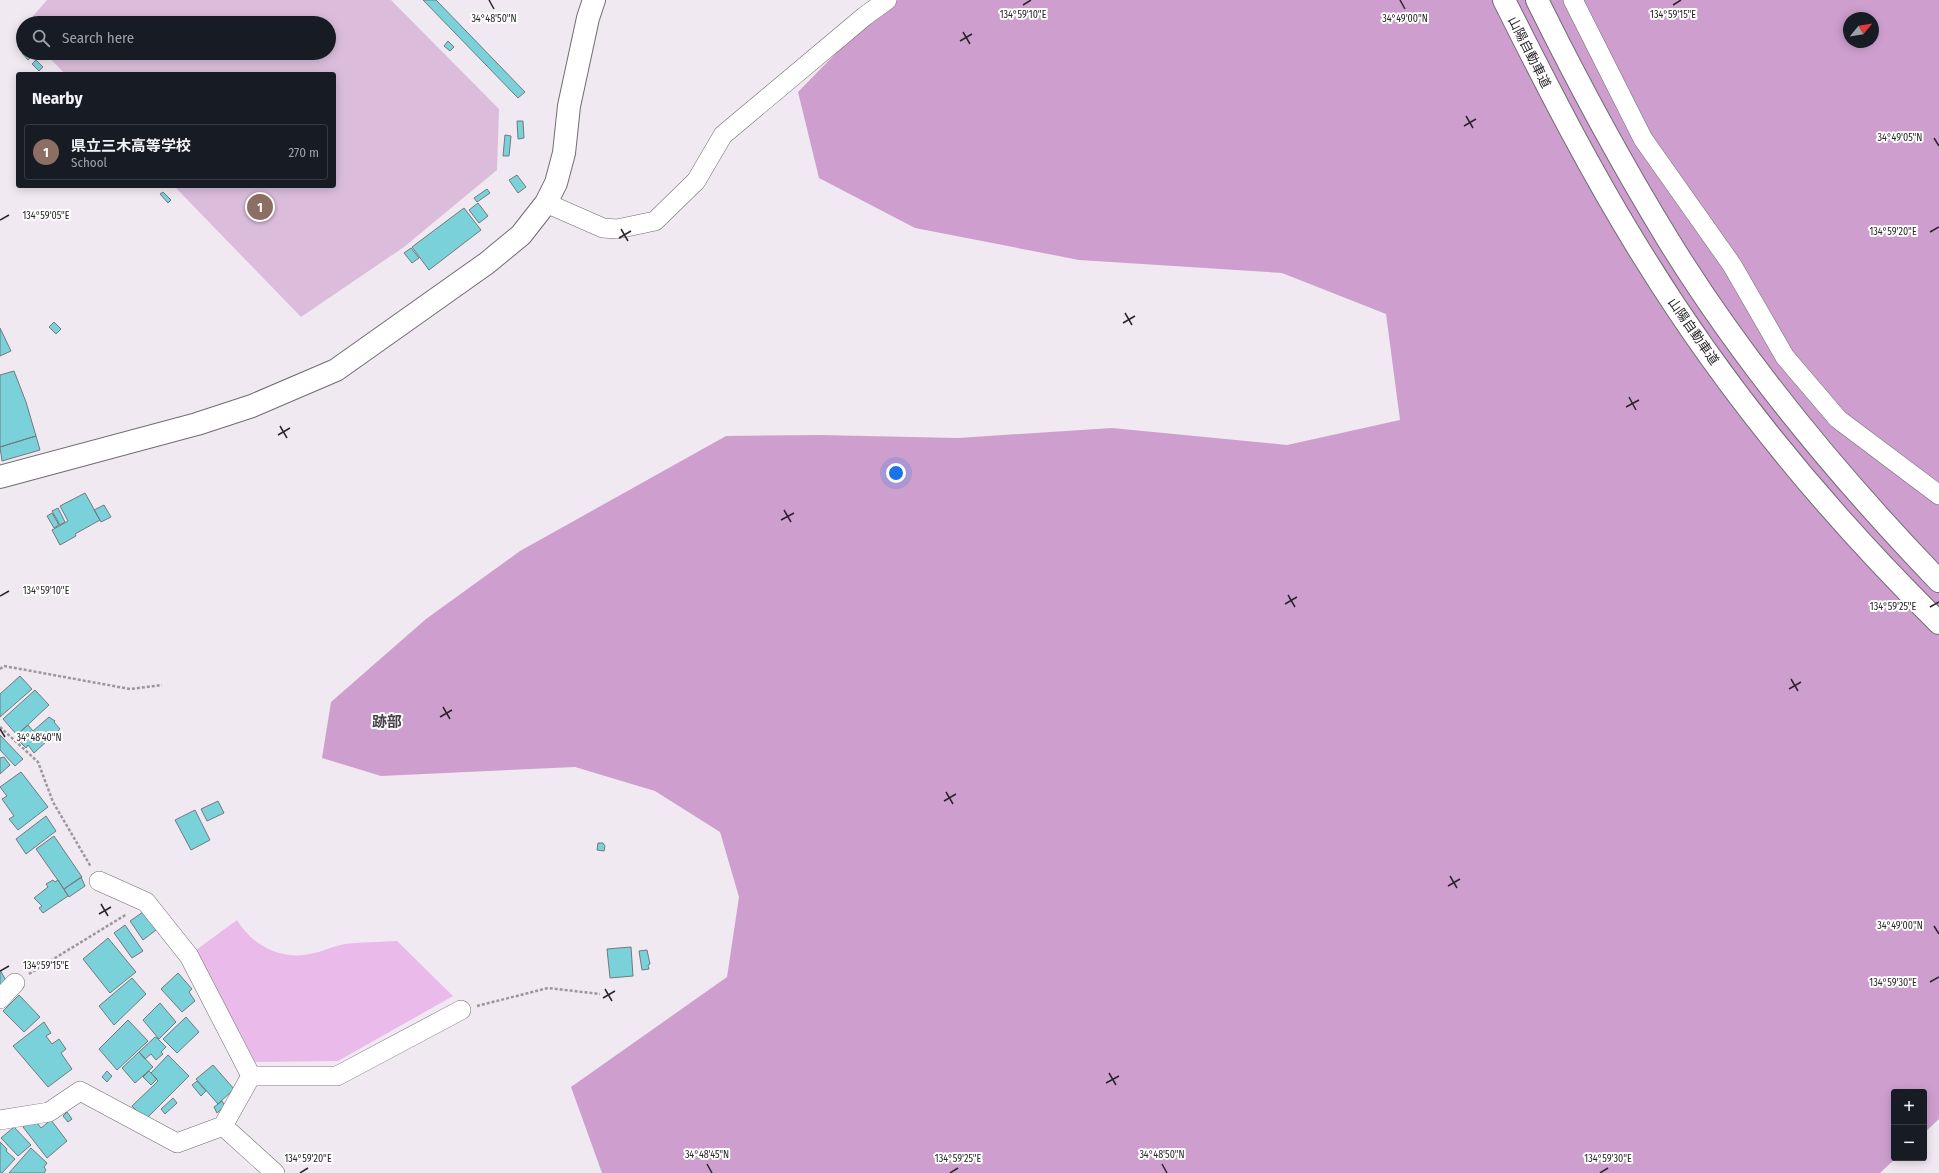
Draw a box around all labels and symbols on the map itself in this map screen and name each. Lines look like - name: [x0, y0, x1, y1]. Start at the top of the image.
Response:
- text: 134°59'10"E: [1000, 9, 1047, 21]
- text: 134°59'15"E: [1650, 9, 1696, 21]
- north arrow: [1843, 12, 1879, 48]
- text: 34°48'50"N: [471, 13, 517, 25]
- text: 34°49'00"N: [1382, 13, 1428, 25]
- street label: 山陽自動車道: [1505, 14, 1554, 90]
- text: 34°49'05"N: [1878, 132, 1922, 144]
- pin: 1: [247, 192, 273, 222]
- text: 134°59'05"E: [22, 210, 70, 222]
- text: 134°59'20"E: [1869, 226, 1917, 238]
- street label: 山陽自動車道: [1665, 295, 1722, 368]
- your location: [886, 463, 906, 483]
- text: 134°59'10"E: [23, 585, 70, 597]
- text: 134°59'25"E: [1870, 601, 1916, 613]
- district label: 跡部: [372, 713, 402, 731]
- text: 34°48'40"N: [16, 732, 62, 744]
- text: 34°49'00"N: [1877, 920, 1923, 932]
- text: 134°59'15"E: [23, 960, 69, 972]
- text: 134°59'30"E: [1869, 977, 1917, 989]
- text: 34°48'45"N: [685, 1149, 729, 1161]
- text: 34°48'50"N: [1139, 1149, 1185, 1161]
- text: 134°59'20"E: [284, 1153, 332, 1165]
- text: 134°59'25"E: [935, 1153, 981, 1165]
- text: 134°59'30"E: [1584, 1153, 1632, 1165]

